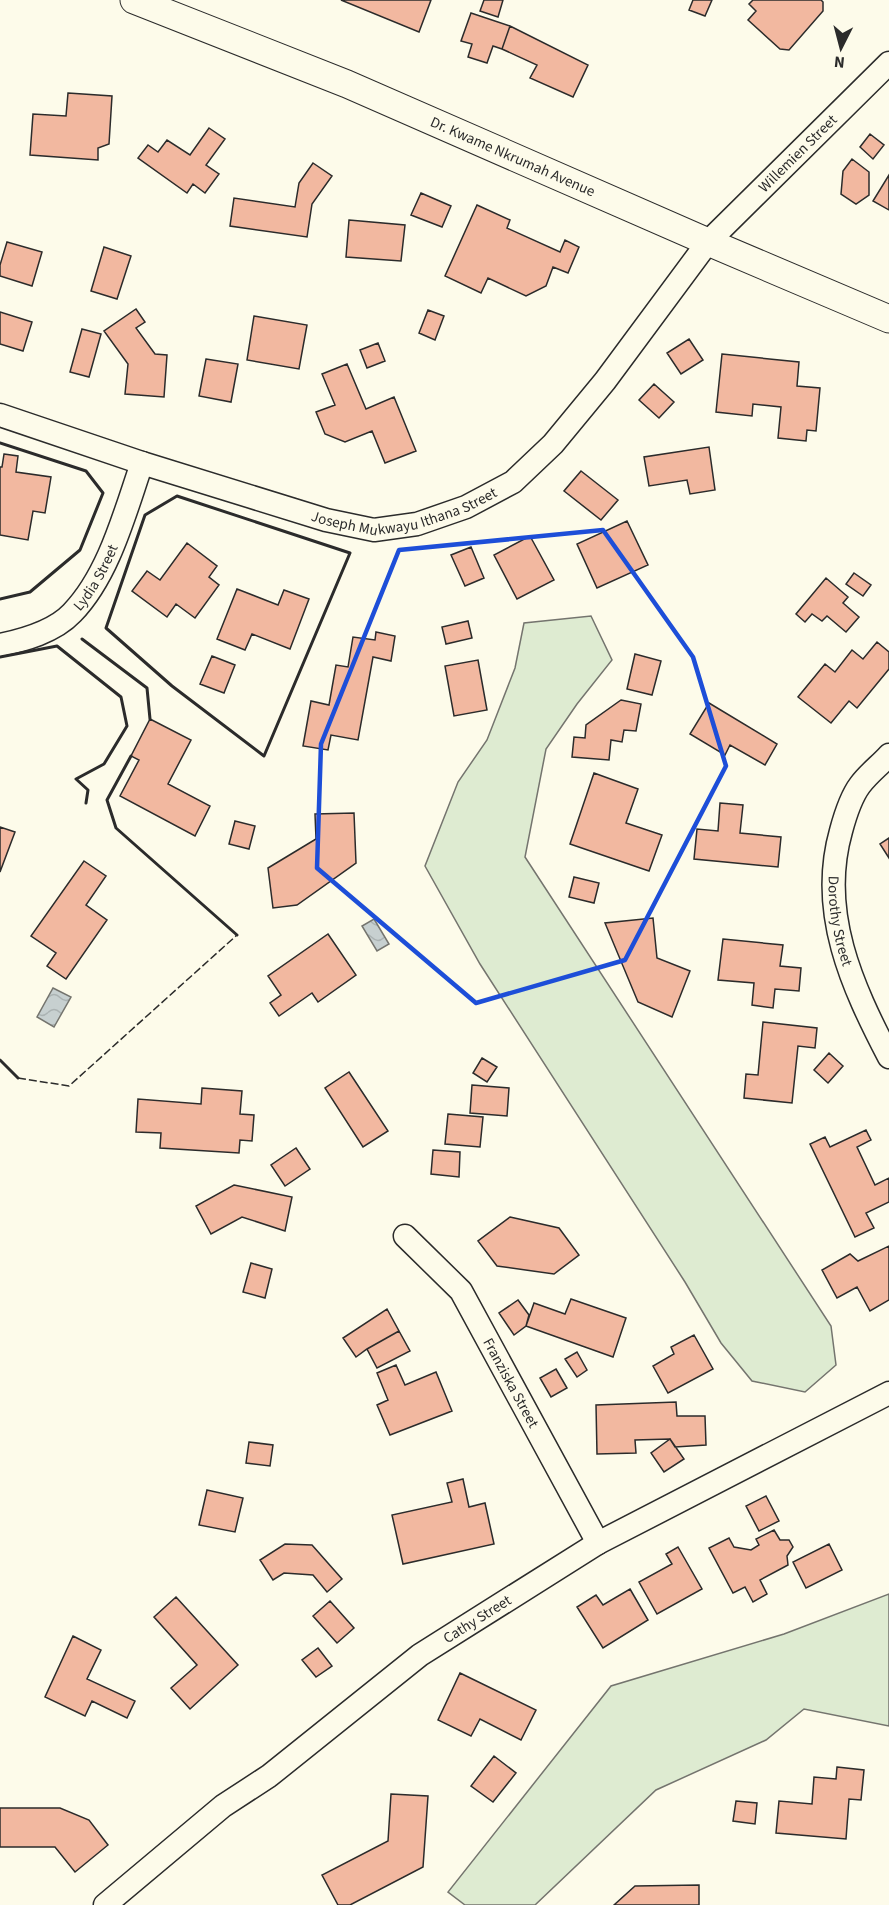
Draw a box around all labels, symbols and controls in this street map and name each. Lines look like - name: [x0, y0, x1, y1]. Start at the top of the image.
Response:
- north arrow: [811, 18, 871, 78]
- text: N: [833, 50, 846, 73]
- street label: Willemien Street: [754, 110, 842, 197]
- street label: Dr. Kwame Nkrumah Avenue: [427, 112, 598, 202]
- street label: Joseph Mukwayu Ithana Street: [309, 482, 501, 542]
- street label: Lydia Street: [69, 541, 123, 616]
- street label: Dorothy Street: [822, 876, 857, 969]
- street label: Franziska Street: [477, 1334, 543, 1432]
- street label: Cathy Street: [439, 1590, 516, 1649]

